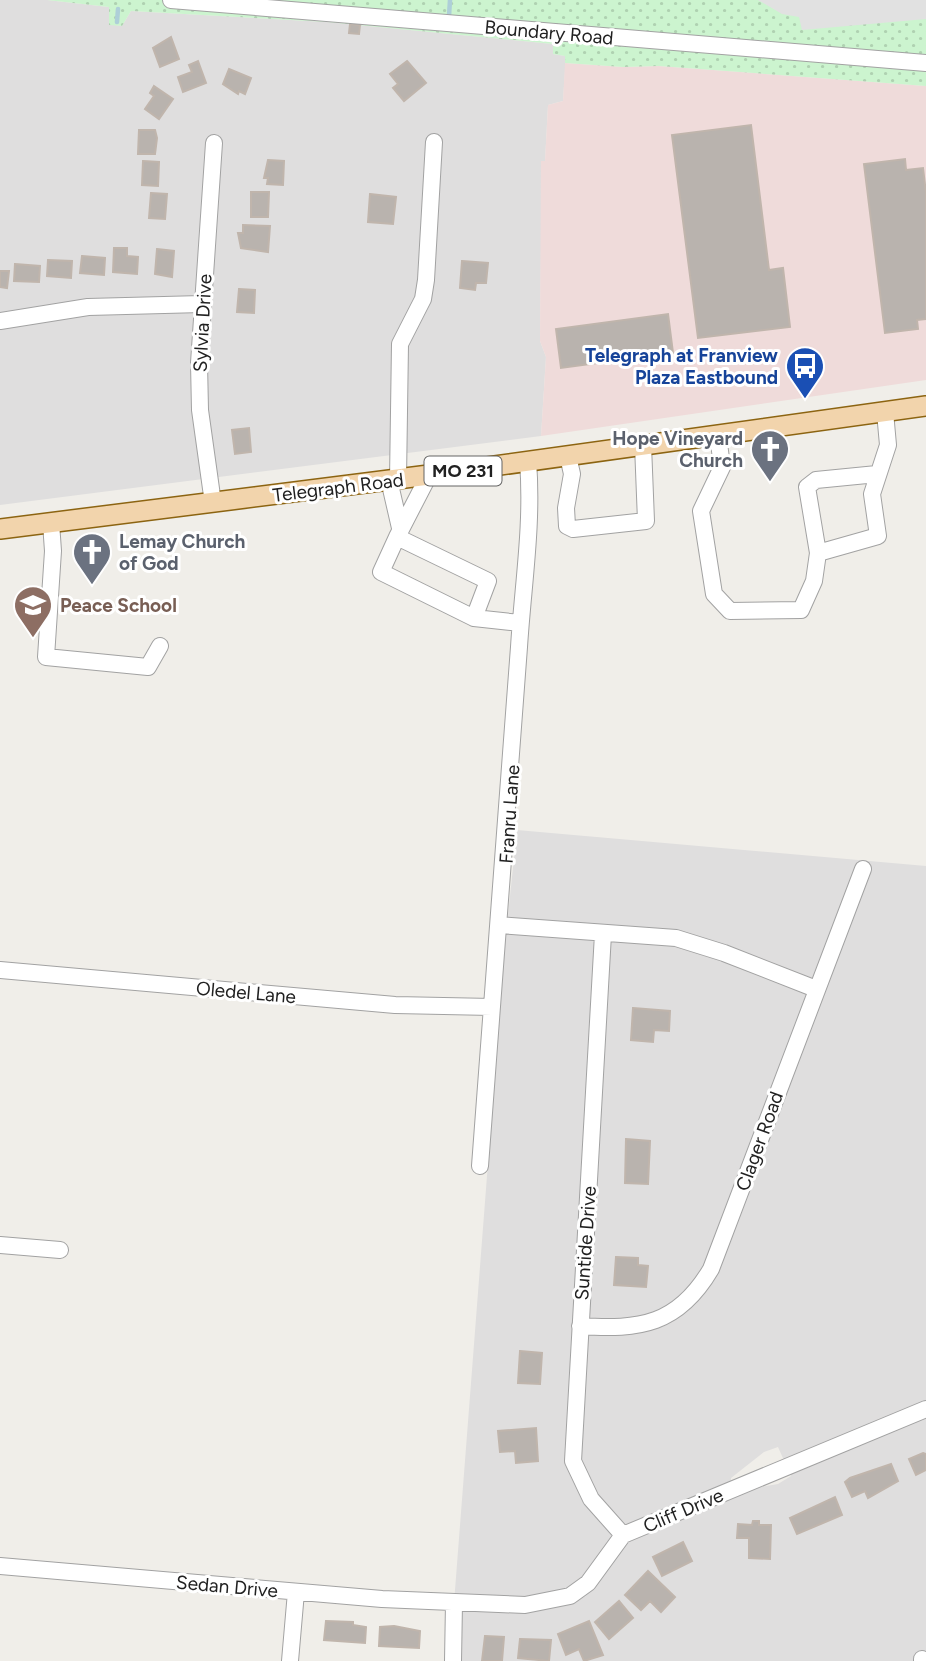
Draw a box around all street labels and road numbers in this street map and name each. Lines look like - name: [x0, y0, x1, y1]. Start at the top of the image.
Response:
- street label: Boundary Road: [483, 15, 614, 50]
- street label: Sylvia Drive: [188, 273, 217, 373]
- road number: MO 231: [424, 457, 502, 486]
- street label: Telegraph Road: [271, 468, 405, 507]
- street label: Franru Lane: [495, 764, 524, 864]
- street label: Oledel Lane: [195, 977, 297, 1008]
- street label: Clager Road: [731, 1088, 788, 1194]
- street label: Suntide Drive: [570, 1185, 601, 1301]
- street label: Cliff Drive: [640, 1483, 727, 1538]
- street label: Sedan Drive: [175, 1571, 279, 1602]

